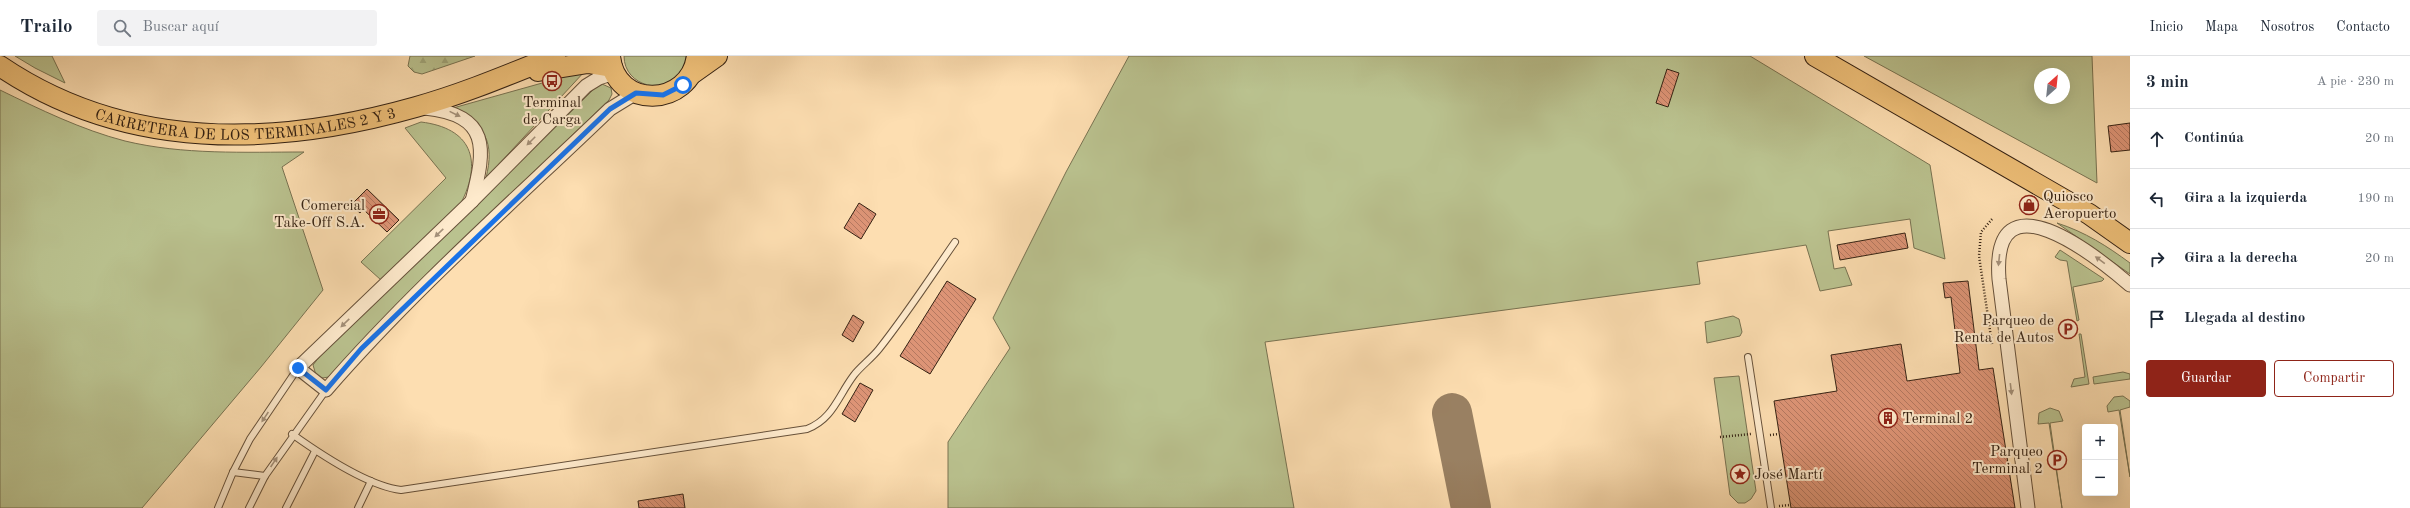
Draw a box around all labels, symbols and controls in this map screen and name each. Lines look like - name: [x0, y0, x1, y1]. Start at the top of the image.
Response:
- search box: [97, 10, 377, 46]
- icon: search: [111, 17, 133, 39]
- text: Trailo: [20, 18, 73, 37]
- text: Buscar aquí: [143, 20, 219, 35]
- text: Inicio: [2149, 20, 2183, 34]
- text: Mapa: [2205, 20, 2238, 34]
- text: Nosotros: [2260, 20, 2314, 34]
- text: Contacto: [2336, 20, 2390, 34]
- north arrow: [2034, 68, 2070, 104]
- bus stop icon: Terminal de Carga: [541, 70, 563, 92]
- text: 3 min: [2146, 74, 2189, 91]
- text: A pie · 230 m: [2317, 75, 2394, 88]
- route start: [674, 76, 692, 94]
- place label: Terminal de Carga: [523, 96, 582, 128]
- street label: CARRETERA DE LOS TERMINALES 2 Y 3: [94, 101, 398, 119]
- text: CARRETERA DE LOS TERMINALES 2 Y 3: [93, 107, 398, 144]
- one-way arrow: [449, 111, 460, 117]
- icon: ahead: [2146, 128, 2168, 150]
- text: Continúa: [2184, 131, 2244, 146]
- text: 20 m: [2365, 132, 2394, 145]
- one-way arrow: [526, 136, 536, 146]
- icon: left: [2146, 188, 2168, 210]
- place label: Quiosco Aeropuerto: [2043, 190, 2116, 222]
- text: Gira a la izquierda: [2184, 191, 2307, 206]
- text: 190 m: [2357, 192, 2394, 205]
- shop icon: Quiosco Aeropuerto: [2018, 194, 2040, 216]
- place label: Comercial Take-Off S.A.: [274, 199, 365, 231]
- office icon: Comercial Take-Off S.A.: [368, 203, 390, 225]
- one-way arrow: [434, 228, 444, 237]
- icon: right: [2146, 248, 2168, 270]
- text: Gira a la derecha: [2184, 251, 2298, 266]
- text: 20 m: [2365, 252, 2394, 265]
- one-way arrow: [1995, 254, 2002, 266]
- one-way arrow: [2094, 256, 2105, 264]
- icon: arrive: [2146, 308, 2168, 330]
- text: Llegada al destino: [2184, 311, 2305, 326]
- place label: Parqueo de Renta de Autos: [1954, 314, 2054, 346]
- one-way arrow: [340, 318, 350, 328]
- parking icon: Parqueo de Renta de Autos: [2057, 318, 2079, 340]
- route end: [289, 359, 307, 377]
- button: Guardar: [2146, 360, 2266, 397]
- button: Compartir: [2274, 360, 2394, 397]
- one-way arrow: [2008, 383, 2014, 395]
- building icon: Terminal 2: [1877, 407, 1899, 429]
- one-way arrow: [261, 412, 269, 422]
- place label: Terminal 2: [1902, 412, 1973, 427]
- map controls: [2082, 424, 2118, 496]
- button: +: [2082, 424, 2118, 460]
- place label: Parqueo Terminal 2: [1972, 445, 2043, 477]
- parking icon: Parqueo Terminal 2: [2046, 449, 2068, 471]
- one-way arrow: [270, 456, 278, 467]
- button: −: [2082, 460, 2118, 496]
- place icon: José Martí: [1729, 463, 1751, 485]
- place label: José Martí: [1754, 468, 1824, 483]

